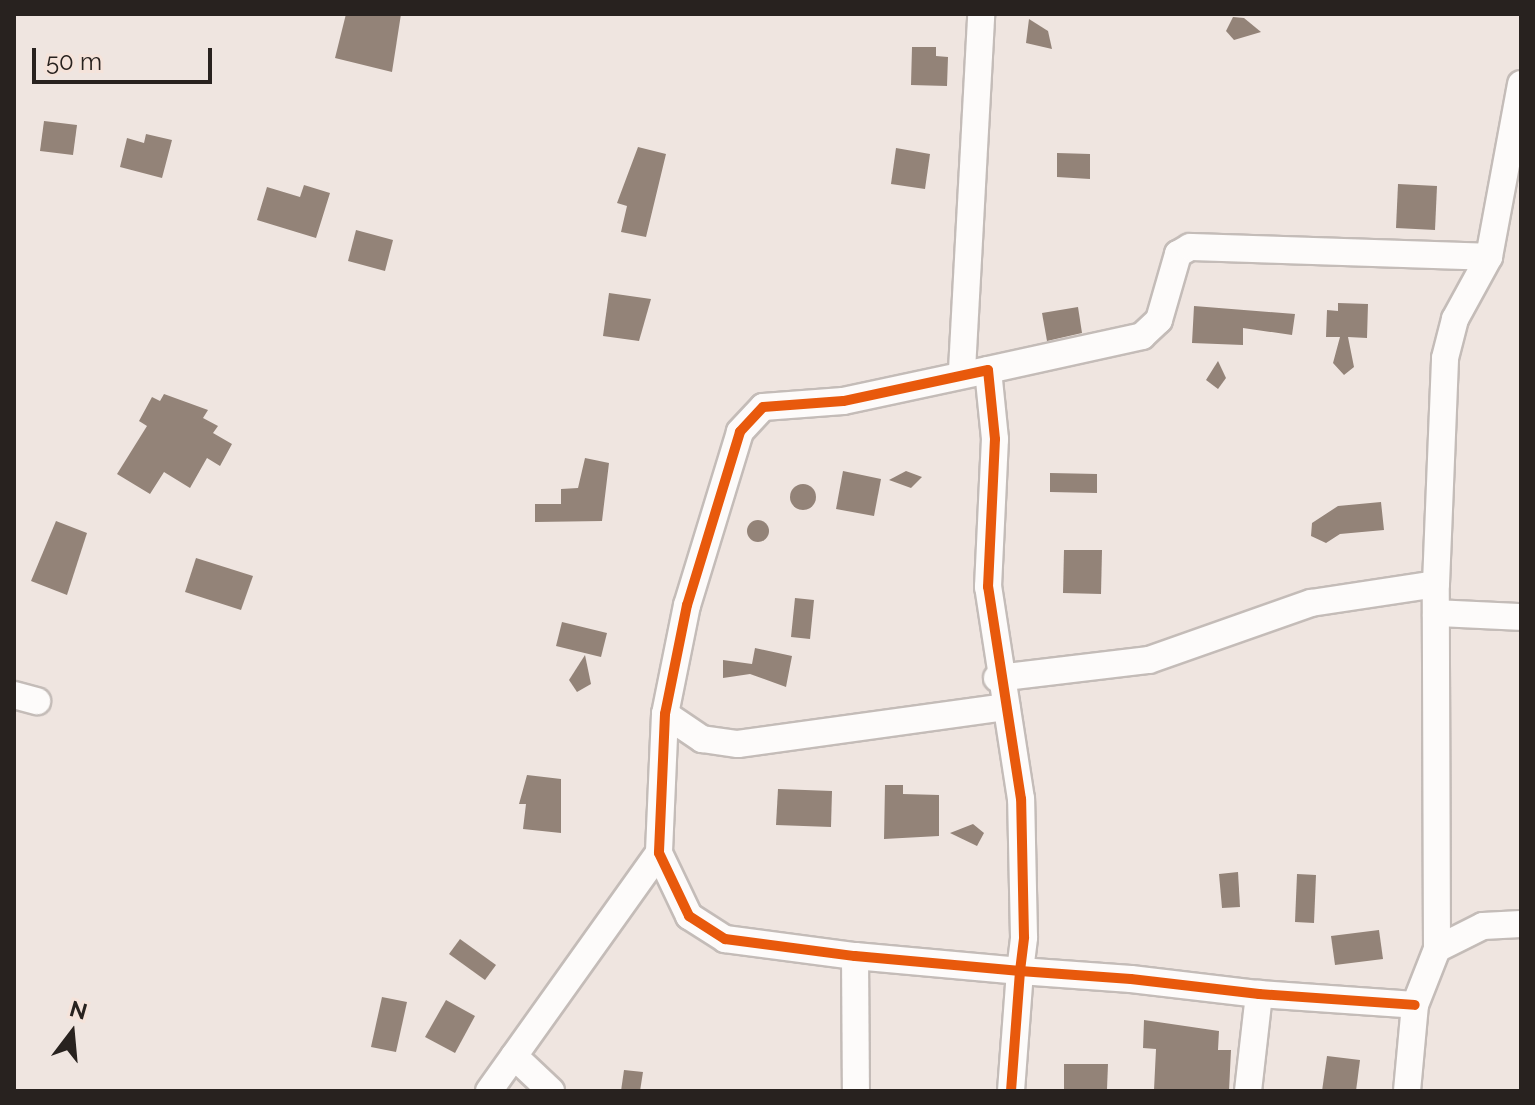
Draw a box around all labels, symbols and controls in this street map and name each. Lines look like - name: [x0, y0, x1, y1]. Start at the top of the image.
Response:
- scale bar: [36, 32, 216, 82]
- text: 50 m: [46, 47, 102, 76]
- north arrow: [32, 993, 112, 1073]
- text: N: [67, 995, 90, 1025]

